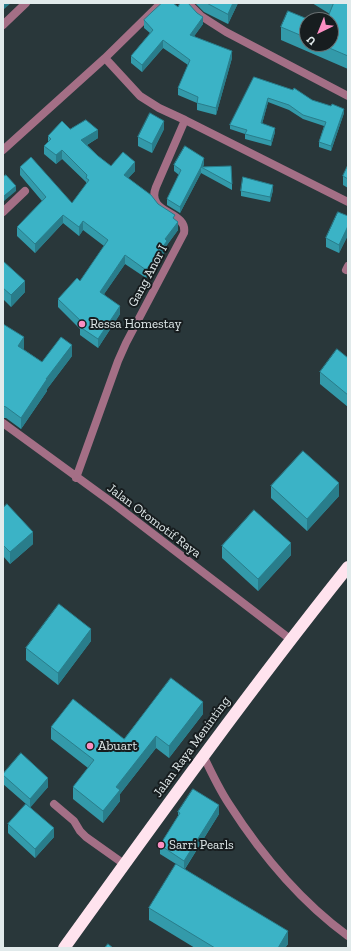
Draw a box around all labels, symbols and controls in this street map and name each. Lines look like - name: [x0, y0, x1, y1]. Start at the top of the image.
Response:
- north arrow: [299, 12, 339, 52]
- text: U: [304, 33, 318, 48]
- street label: Gang Anor I: [125, 242, 171, 310]
- place label: Ressa Homestay: [90, 316, 181, 332]
- marker: Ressa Homestay: [77, 319, 87, 329]
- street label: Jalan Otomotif Raya: [104, 481, 204, 561]
- street label: Jalan Raya Meninting: [150, 694, 234, 800]
- place label: Abuart: [98, 738, 137, 754]
- marker: Abuart: [85, 741, 95, 751]
- place label: Sarri Pearls: [169, 837, 234, 853]
- marker: Sarri Pearls: [156, 840, 166, 850]

